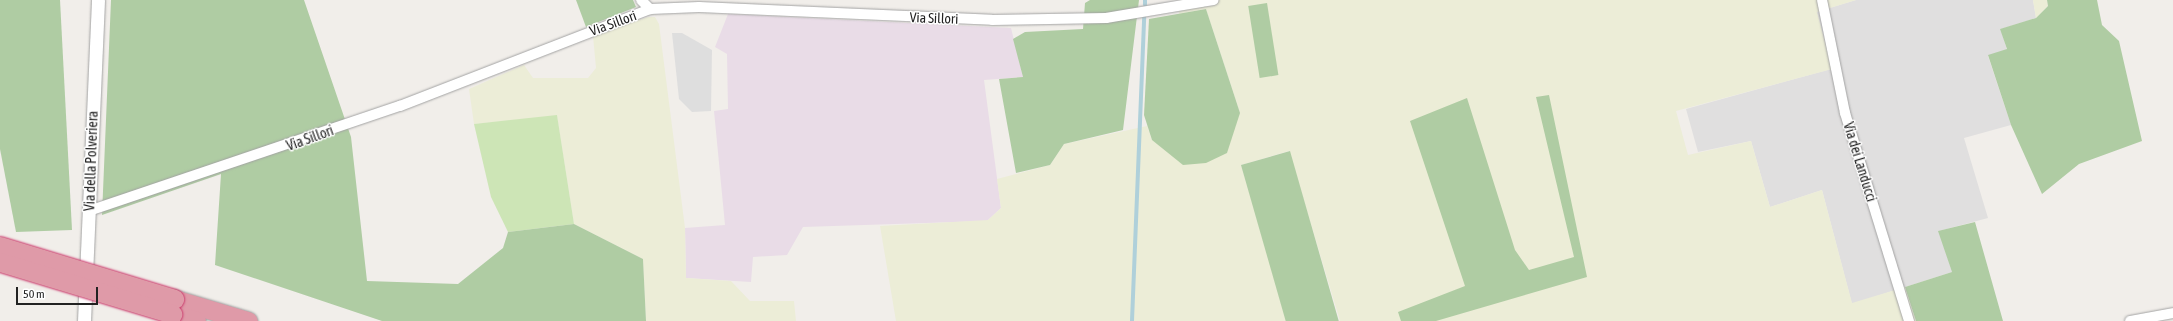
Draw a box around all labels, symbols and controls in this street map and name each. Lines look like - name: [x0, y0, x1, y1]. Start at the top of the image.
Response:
- street label: Via Sillori: [587, 7, 639, 39]
- street label: Via Sillori: [909, 9, 959, 27]
- street label: Via della Polveriera: [81, 111, 101, 211]
- street label: Via dei Landucci: [1840, 120, 1880, 204]
- street label: Via Sillori: [284, 122, 336, 154]
- scale bar: [18, 279, 100, 305]
- text: 50 m: [23, 287, 45, 301]

